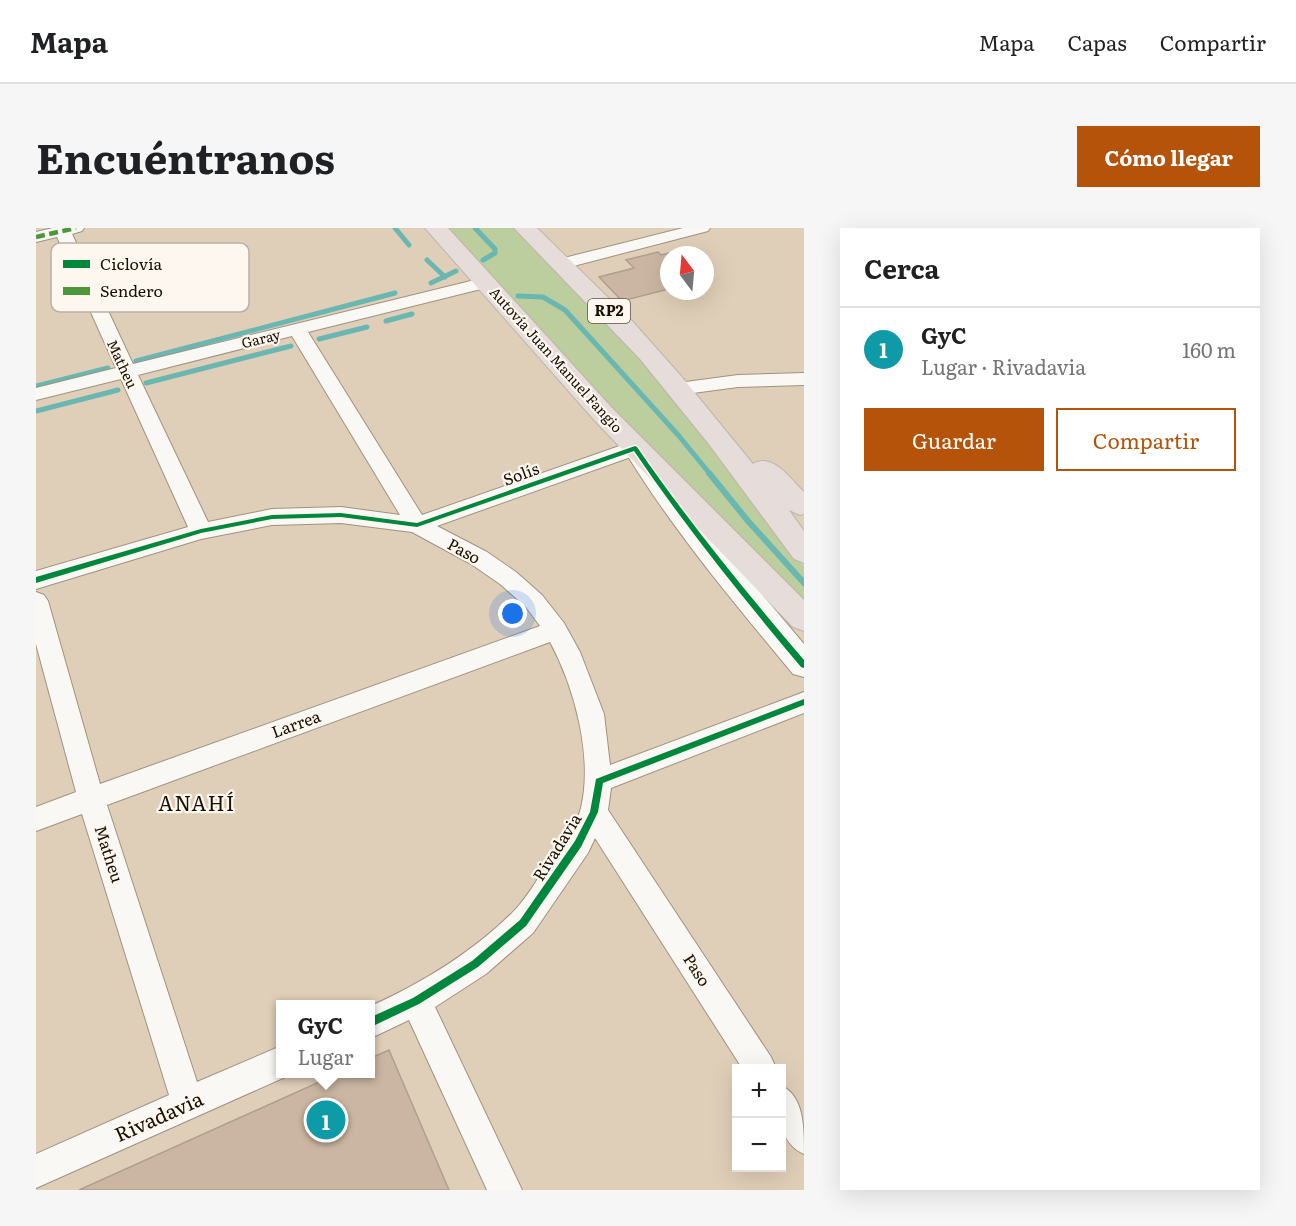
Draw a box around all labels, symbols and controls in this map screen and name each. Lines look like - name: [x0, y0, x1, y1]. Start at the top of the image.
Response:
- text: Mapa: [30, 20, 108, 62]
- text: Mapa: [978, 26, 1035, 57]
- text: Capas: [1068, 26, 1127, 57]
- text: Compartir: [1160, 26, 1266, 57]
- text: Encuéntranos: [36, 125, 335, 187]
- button: Cómo llegar: [1077, 126, 1260, 187]
- legend: [51, 243, 249, 312]
- north arrow: [660, 246, 714, 300]
- text: Cerca: [864, 248, 940, 287]
- text: Ciclovía: [100, 251, 163, 275]
- text: Sendero: [100, 278, 163, 302]
- street label: Autovía Juan Manuel Fangio: [486, 282, 628, 437]
- road number: RP2: [588, 299, 630, 323]
- text: GyC: [921, 318, 967, 351]
- street label: Garay: [239, 323, 283, 352]
- text: 1: [879, 334, 888, 364]
- text: 160 m: [1182, 334, 1236, 364]
- street label: Matheu: [103, 336, 143, 391]
- text: Lugar · Rivadavia: [921, 351, 1086, 381]
- button: Guardar: [864, 408, 1044, 471]
- button: Compartir: [1056, 408, 1236, 471]
- street label: Solís: [499, 456, 542, 491]
- street label: Paso: [443, 531, 485, 569]
- your location: [498, 599, 527, 628]
- street label: Larrea: [268, 703, 324, 743]
- district label: ANAHÍ: [158, 787, 236, 817]
- street label: Rivadavia: [526, 808, 587, 885]
- street label: Matheu: [89, 822, 131, 886]
- street label: Paso: [678, 948, 717, 991]
- popup: [276, 1000, 375, 1078]
- text: GyC: [297, 1008, 343, 1041]
- text: Lugar: [297, 1041, 354, 1071]
- map controls: [732, 1064, 786, 1172]
- button: +: [732, 1064, 786, 1118]
- street label: Rivadavia: [109, 1082, 208, 1148]
- pin: 1: [306, 1098, 346, 1142]
- button: −: [732, 1118, 786, 1172]

